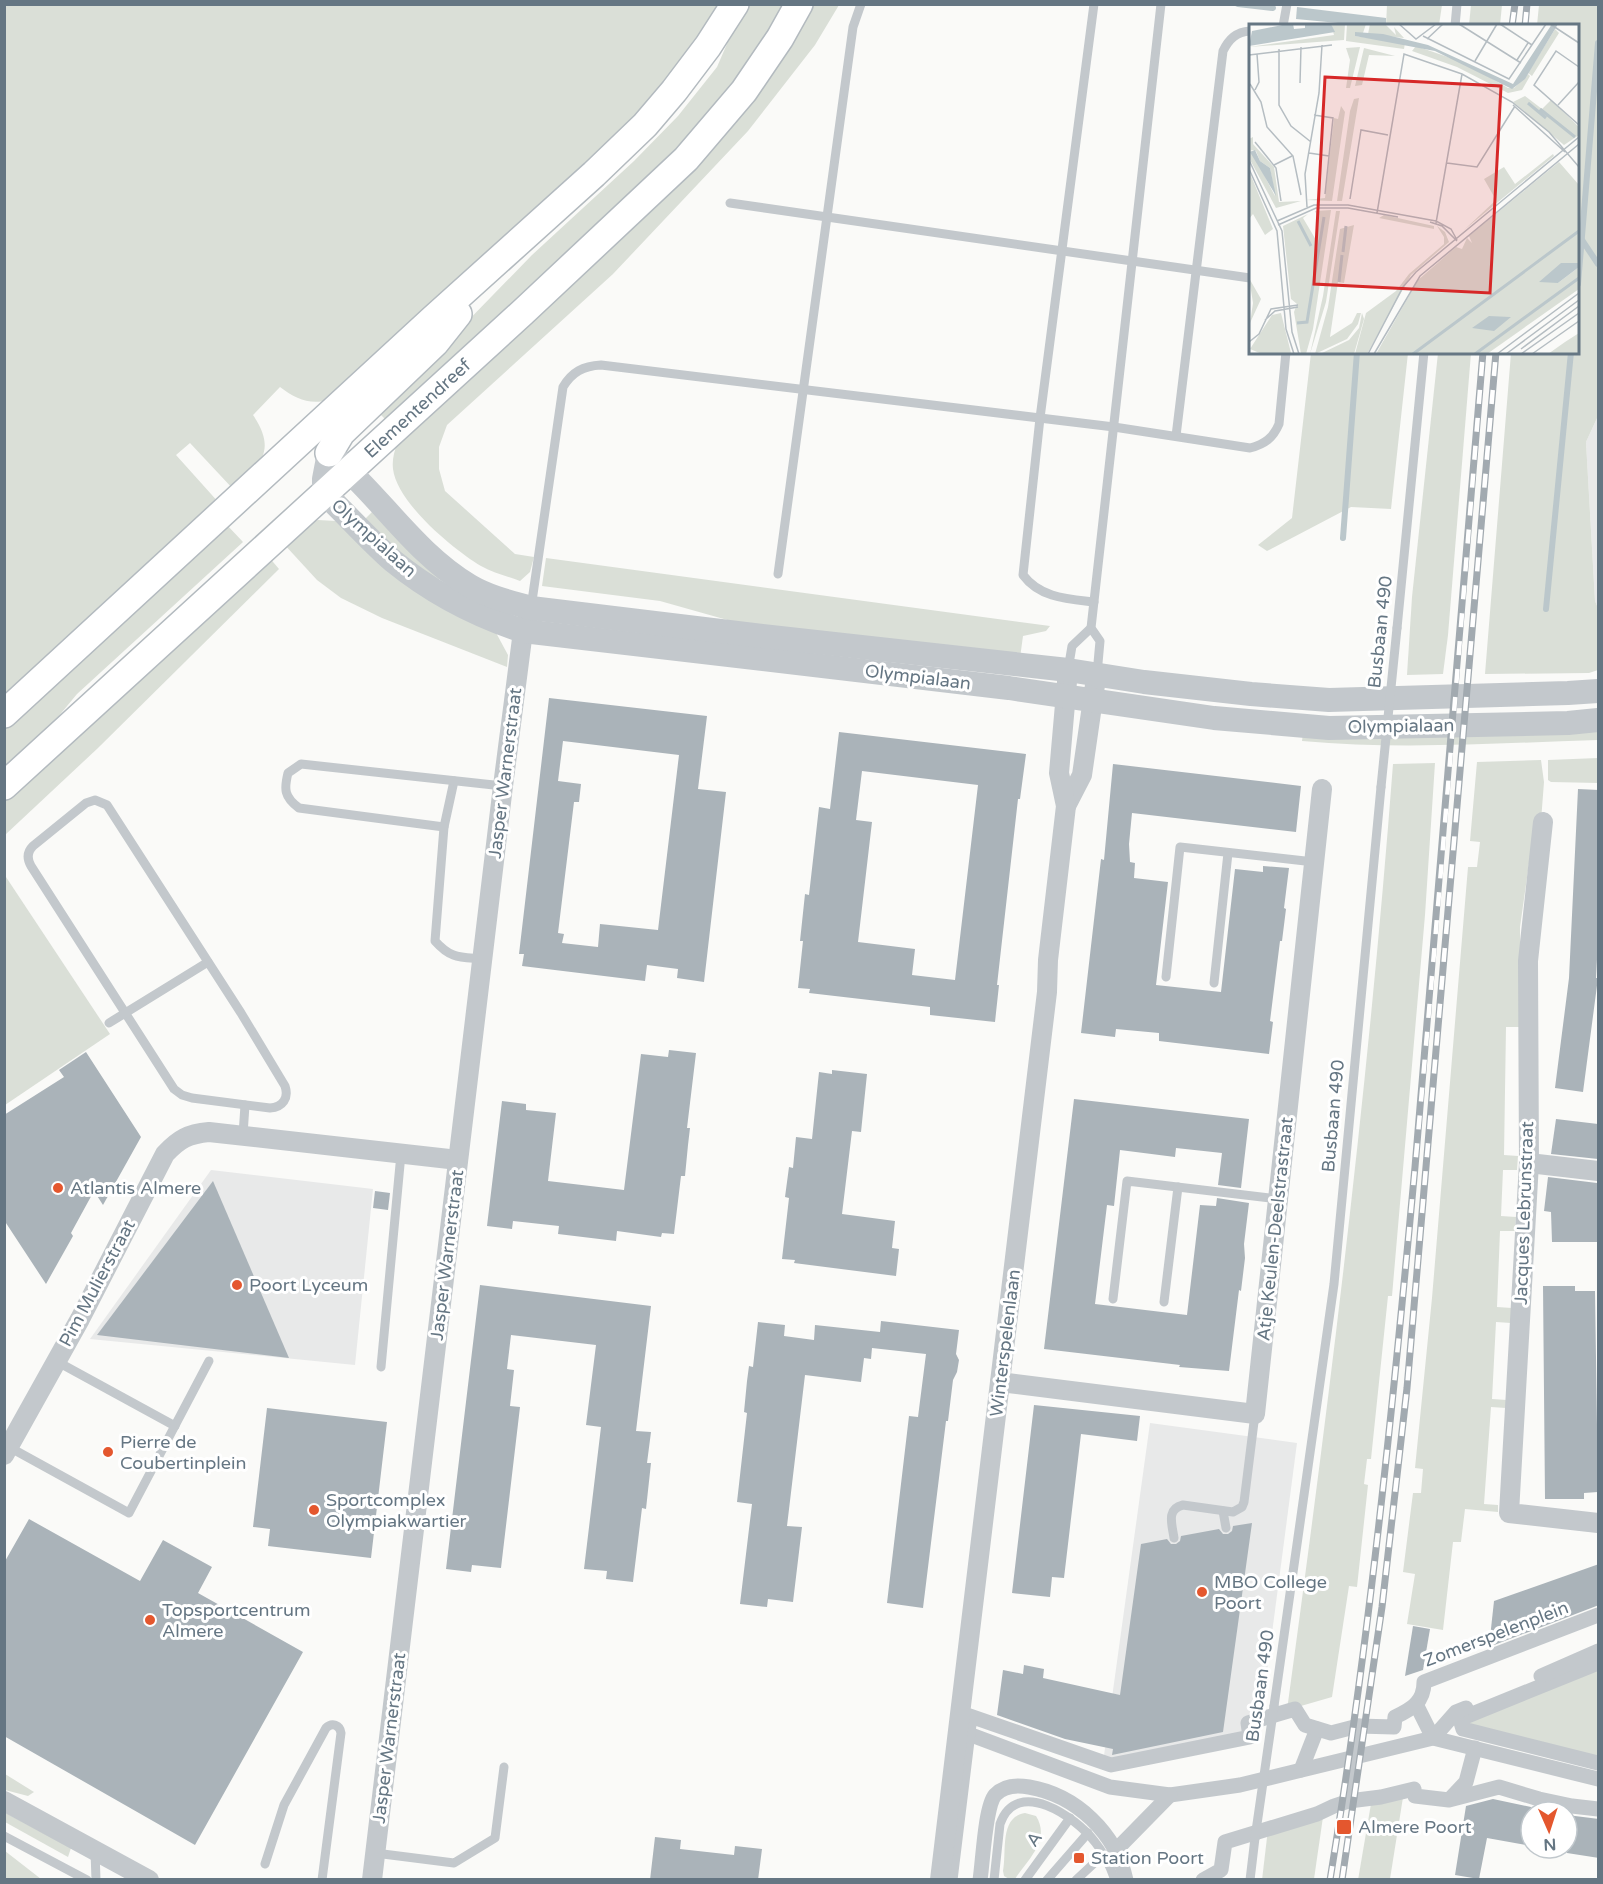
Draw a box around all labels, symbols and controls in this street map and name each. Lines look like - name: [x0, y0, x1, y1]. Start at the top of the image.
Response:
- inset map: [1249, 24, 1579, 354]
- street label: Elementendreef: [360, 354, 476, 463]
- street label: Olympialaan: [327, 494, 421, 582]
- street label: Busbaan 490: [1363, 575, 1397, 689]
- street label: Olympialaan: [864, 660, 972, 694]
- street label: Jasper Warnerstraat: [484, 686, 526, 860]
- street label: Olympialaan: [1347, 714, 1455, 738]
- street label: Busbaan 490: [1317, 1059, 1349, 1173]
- street label: Atje Keulen-Deelstrastraat: [1252, 1116, 1298, 1342]
- street label: Jacques Lebrunstraat: [1510, 1121, 1538, 1305]
- street label: Jasper Warnerstraat: [426, 1168, 468, 1342]
- place label: Atlantis Almere: [70, 1177, 201, 1199]
- marker: Atlantis Almere: [51, 1181, 65, 1195]
- street label: Pim Mulierstraat: [54, 1215, 140, 1350]
- street label: Winterspelenlaan: [985, 1268, 1025, 1418]
- place label: Poort Lyceum: [249, 1274, 368, 1296]
- marker: Poort Lyceum: [230, 1278, 244, 1292]
- place label: Pierre de Coubertinplein: [120, 1431, 246, 1474]
- marker: Pierre de Coubertinplein: [101, 1445, 115, 1459]
- place label: Sportcomplex Olympiakwartier: [326, 1489, 467, 1532]
- marker: Sportcomplex Olympiakwartier: [307, 1503, 321, 1517]
- place label: MBO College Poort: [1214, 1571, 1327, 1614]
- marker: MBO College Poort: [1195, 1585, 1209, 1599]
- street label: Zomerspelenplein: [1420, 1596, 1572, 1672]
- place label: Topsportcentrum Almere: [162, 1599, 310, 1642]
- marker: Topsportcentrum Almere: [143, 1613, 157, 1627]
- street label: Busbaan 490: [1241, 1628, 1279, 1744]
- street label: Jasper Warnerstraat: [368, 1651, 410, 1825]
- north arrow: [1519, 1800, 1579, 1860]
- place label: Almere Poort: [1358, 1816, 1472, 1838]
- marker: Almere Poort: [1335, 1818, 1353, 1836]
- street label: A: [1021, 1827, 1047, 1851]
- text: N: [1543, 1834, 1557, 1854]
- place label: Station Poort: [1091, 1847, 1204, 1869]
- marker: Station Poort: [1072, 1851, 1086, 1865]

